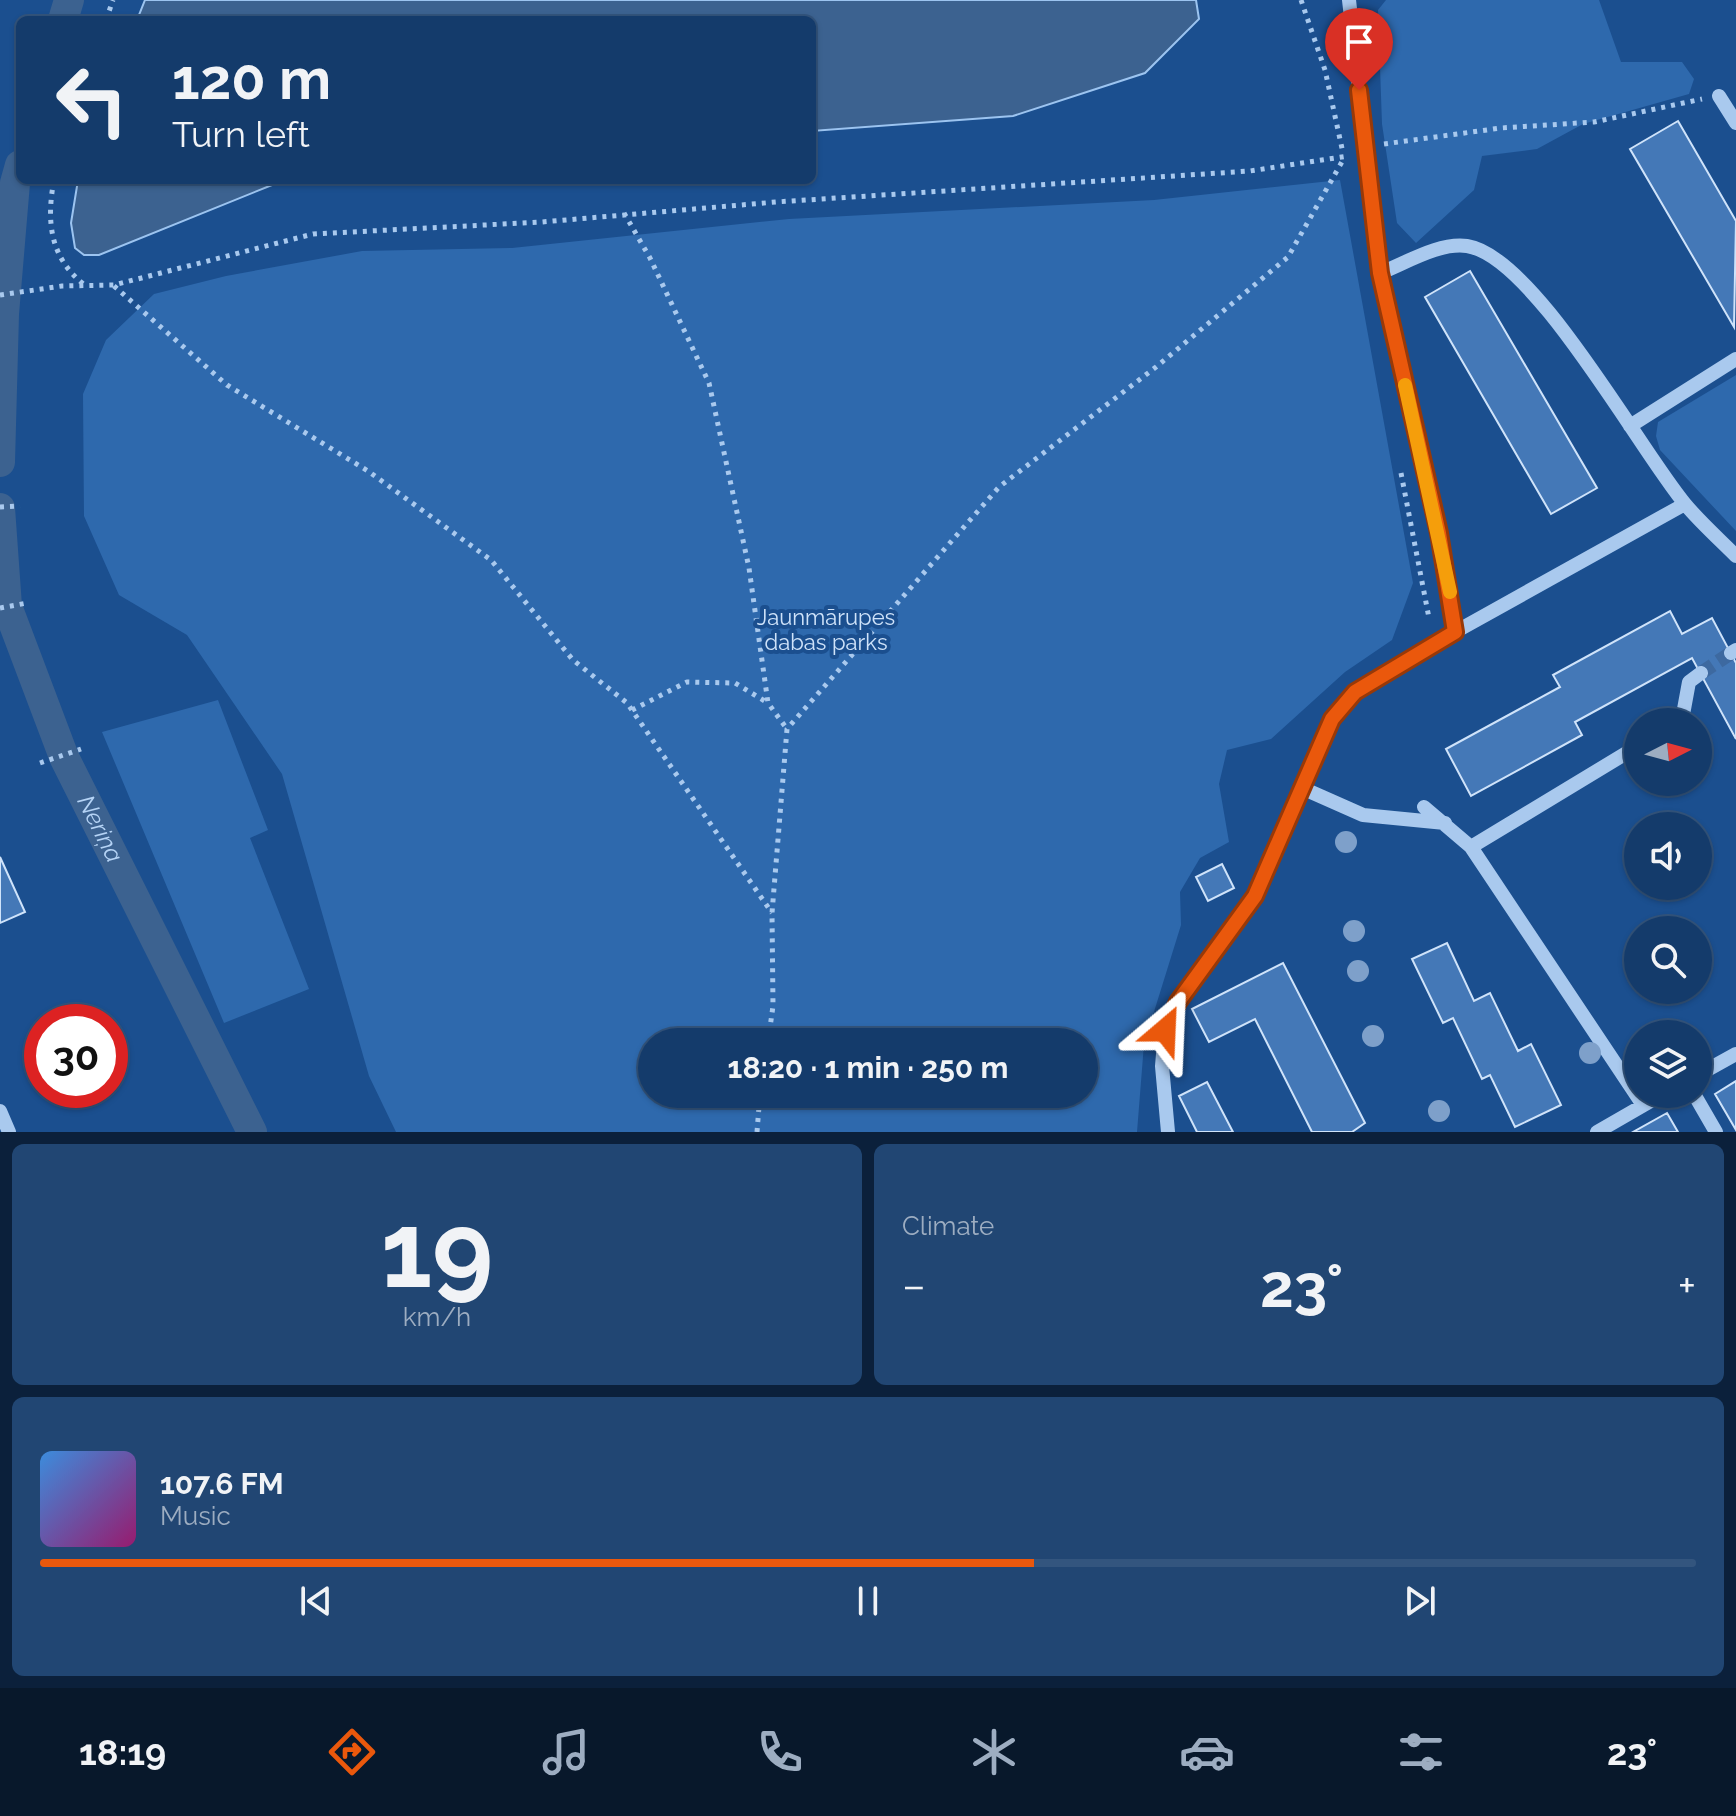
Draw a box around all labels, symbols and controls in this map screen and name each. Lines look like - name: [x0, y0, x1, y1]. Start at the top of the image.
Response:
- pin: [1325, 8, 1393, 90]
- icon: arrive: [1337, 20, 1381, 64]
- text: 120 m: [172, 46, 331, 112]
- icon: left: [40, 48, 144, 152]
- text: Turn left: [172, 113, 310, 155]
- park label: Jaunmārupes dabas parks: [757, 604, 895, 655]
- north arrow: [1624, 708, 1712, 796]
- map controls: [1624, 708, 1712, 1108]
- water label: Neriņa: [71, 790, 129, 867]
- button: sound: [1624, 812, 1712, 900]
- button: search: [1624, 916, 1712, 1004]
- position arrow: [1123, 988, 1207, 1072]
- speed limit sign: 30: [24, 1004, 128, 1108]
- button: layers: [1624, 1020, 1712, 1108]
- text: 18:20 · 1 min · 250 m: [728, 1050, 1008, 1085]
- text: 19: [381, 1189, 493, 1311]
- text: Climate: [902, 1211, 994, 1241]
- text: 23°: [1260, 1251, 1343, 1321]
- text: −: [902, 1260, 926, 1311]
- text: +: [1678, 1260, 1696, 1311]
- text: km/h: [403, 1302, 471, 1332]
- text: 107.6 FM: [160, 1466, 284, 1501]
- text: Music: [160, 1501, 231, 1531]
- icon: previous: [294, 1579, 338, 1623]
- icon: pause: [846, 1579, 890, 1623]
- icon: next: [1398, 1579, 1442, 1623]
- icon: directions: [324, 1724, 380, 1780]
- icon: music: [538, 1724, 594, 1780]
- icon: phone: [752, 1724, 808, 1780]
- icon: climate: [966, 1724, 1022, 1780]
- icon: car: [1179, 1724, 1235, 1780]
- icon: filters: [1393, 1724, 1449, 1780]
- text: 18:19: [79, 1731, 166, 1773]
- text: 23°: [1607, 1731, 1657, 1773]

